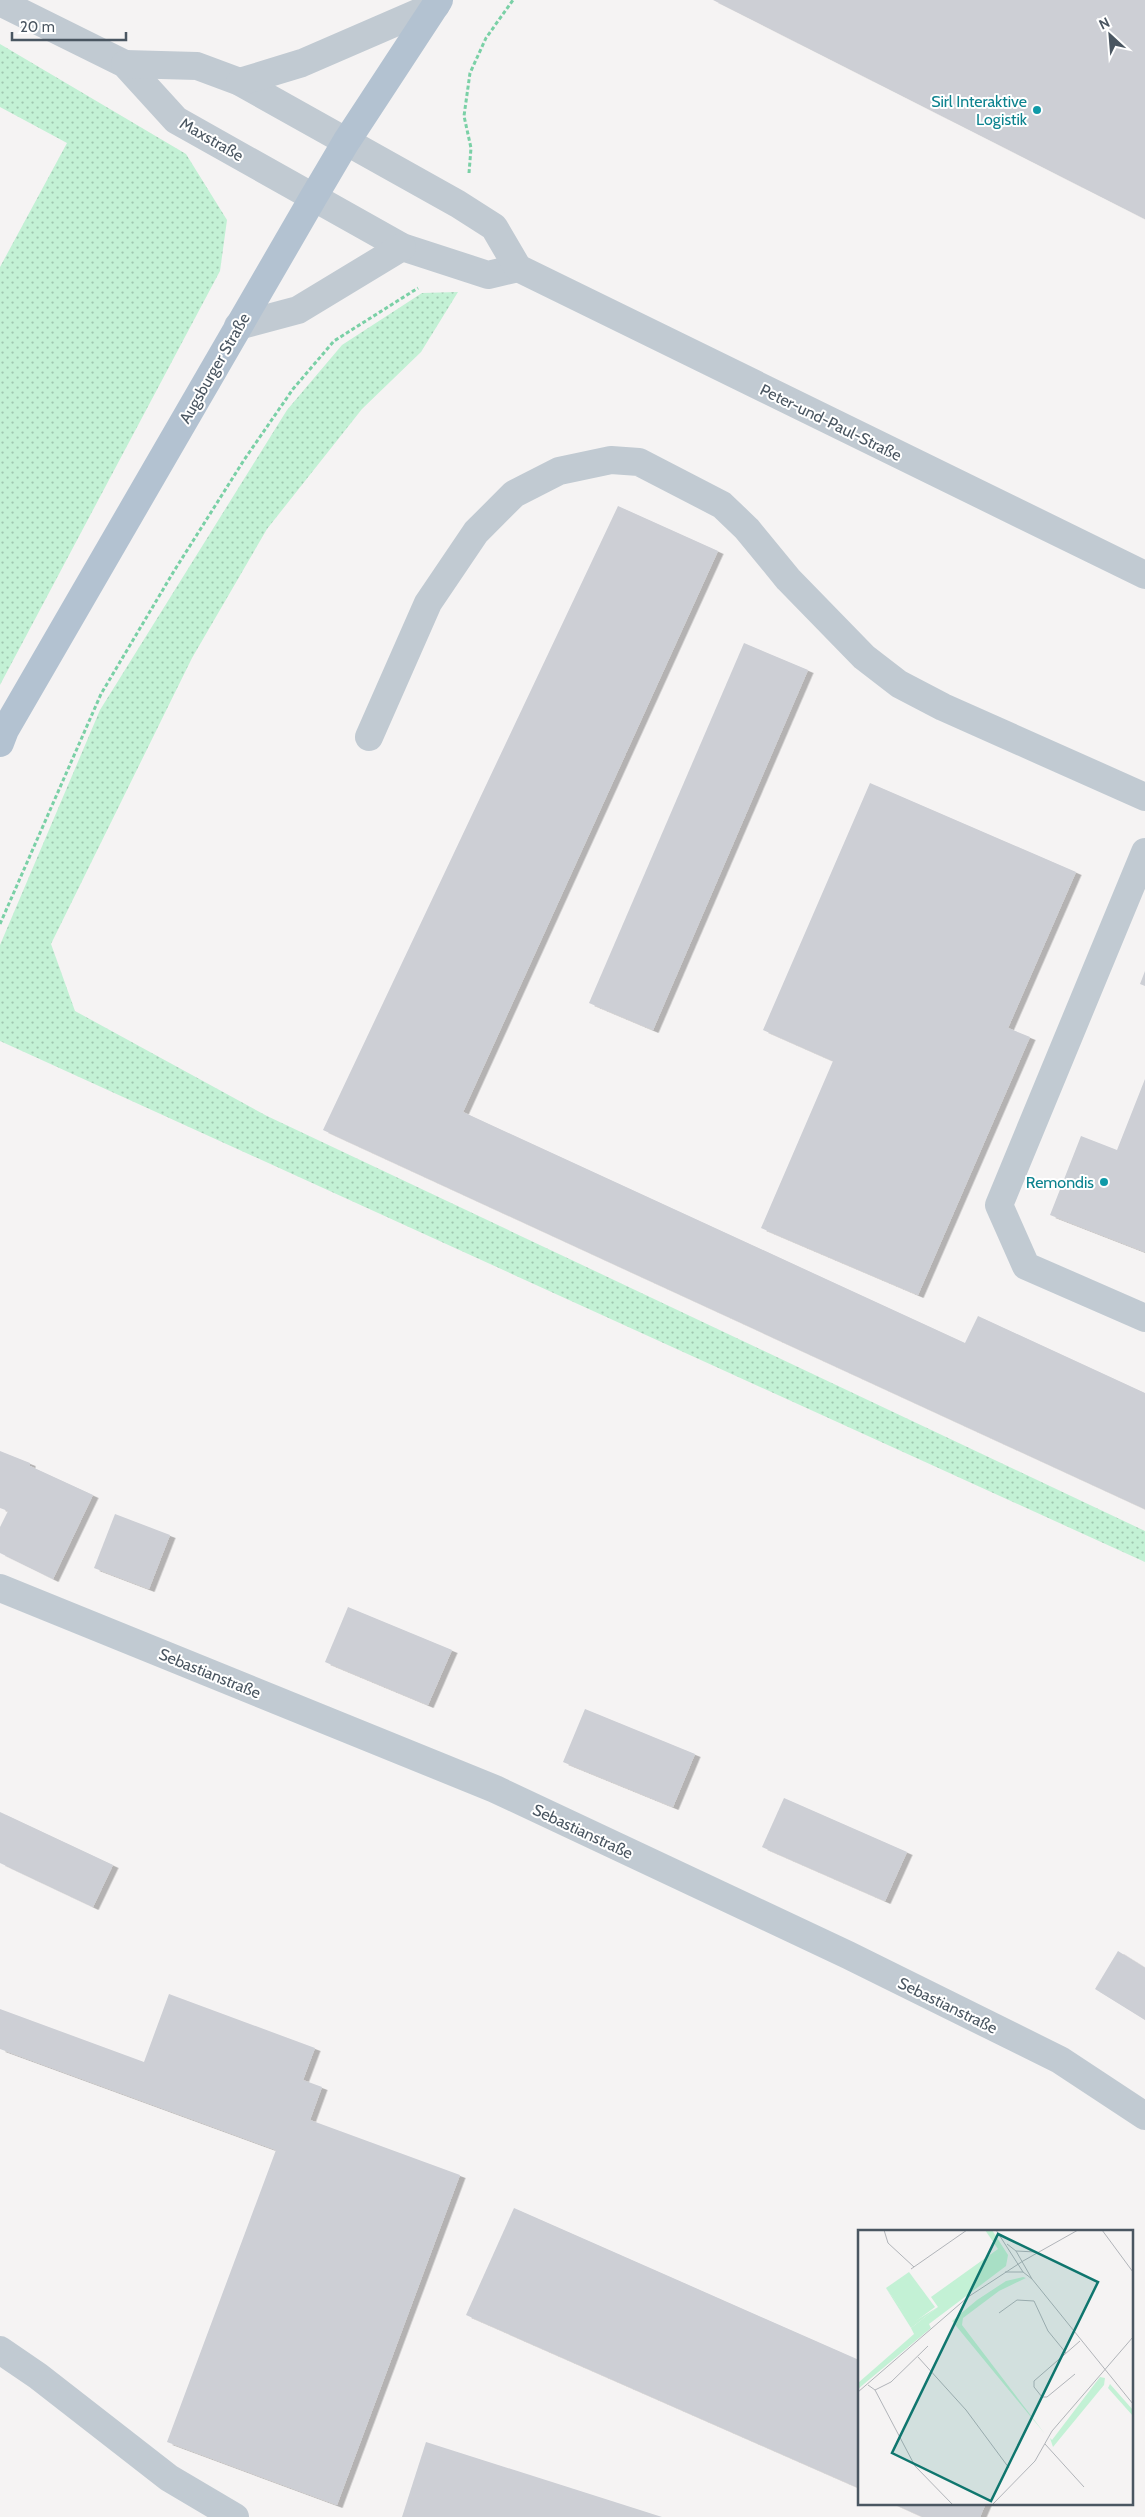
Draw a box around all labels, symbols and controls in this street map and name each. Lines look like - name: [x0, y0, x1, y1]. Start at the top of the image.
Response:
- scale bar: [12, 10, 126, 42]
- north arrow: [1085, 10, 1135, 60]
- text: N: [1096, 13, 1113, 34]
- text: 20 m: [20, 18, 55, 36]
- place label: Sirl Interaktive Logistik: [931, 92, 1028, 129]
- marker: Sirl Interaktive Logistik: [1031, 104, 1043, 116]
- street label: Maxstraße: [177, 114, 247, 165]
- street label: Augsburger Straße: [175, 310, 254, 427]
- street label: Peter-und-Paul-Straße: [757, 380, 905, 465]
- place label: Remondis: [1026, 1173, 1094, 1192]
- marker: Remondis: [1098, 1176, 1110, 1188]
- street label: Sebastianstraße: [156, 1644, 263, 1703]
- street label: Sebastianstraße: [530, 1800, 636, 1863]
- street label: Sebastianstraße: [895, 1973, 1001, 2038]
- inset map: [858, 2230, 1132, 2504]

